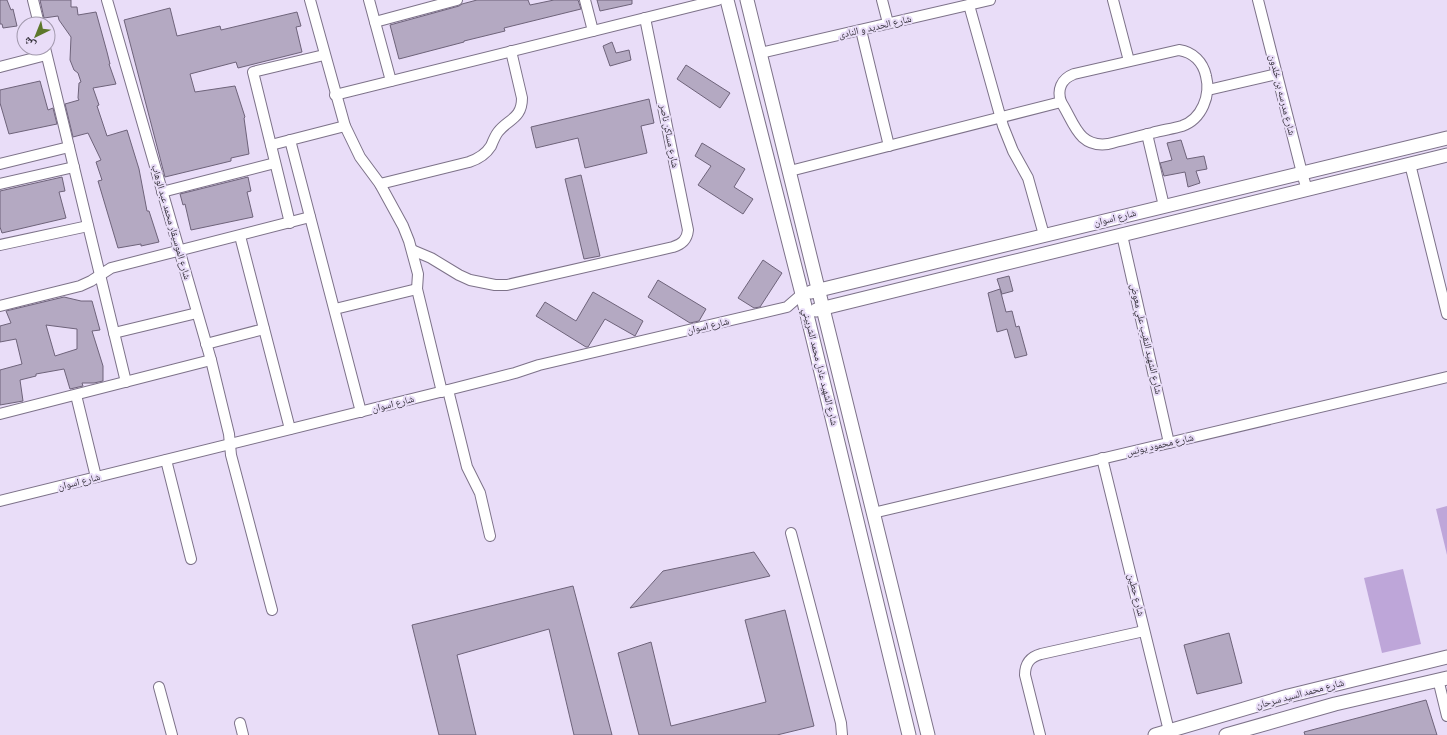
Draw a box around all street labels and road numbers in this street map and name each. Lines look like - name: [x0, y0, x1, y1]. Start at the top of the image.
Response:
- street label: شارع الحديد و النادى: [837, 13, 913, 41]
- street label: شارع مدرسه بن خلدون: [1266, 53, 1298, 137]
- street label: شارع مساكن ناصر: [657, 102, 681, 169]
- street label: شارع الموسيقار محمد عبد الوهاب: [149, 163, 193, 281]
- street label: شارع اسوان: [1093, 207, 1138, 229]
- street label: شارع الشهيد النقيب علي معوض: [1126, 283, 1165, 396]
- street label: شارع الشهيد عادل محمد الشربيني: [798, 307, 840, 428]
- street label: شارع اسوان: [686, 315, 731, 337]
- street label: شارع اسوان: [371, 393, 416, 415]
- street label: شارع محمود يونس: [1125, 431, 1195, 459]
- street label: شارع اسوان: [57, 471, 102, 493]
- street label: شارع حطين: [1125, 573, 1147, 618]
- street label: شارع محمد السيد سرحان: [1255, 676, 1346, 712]

